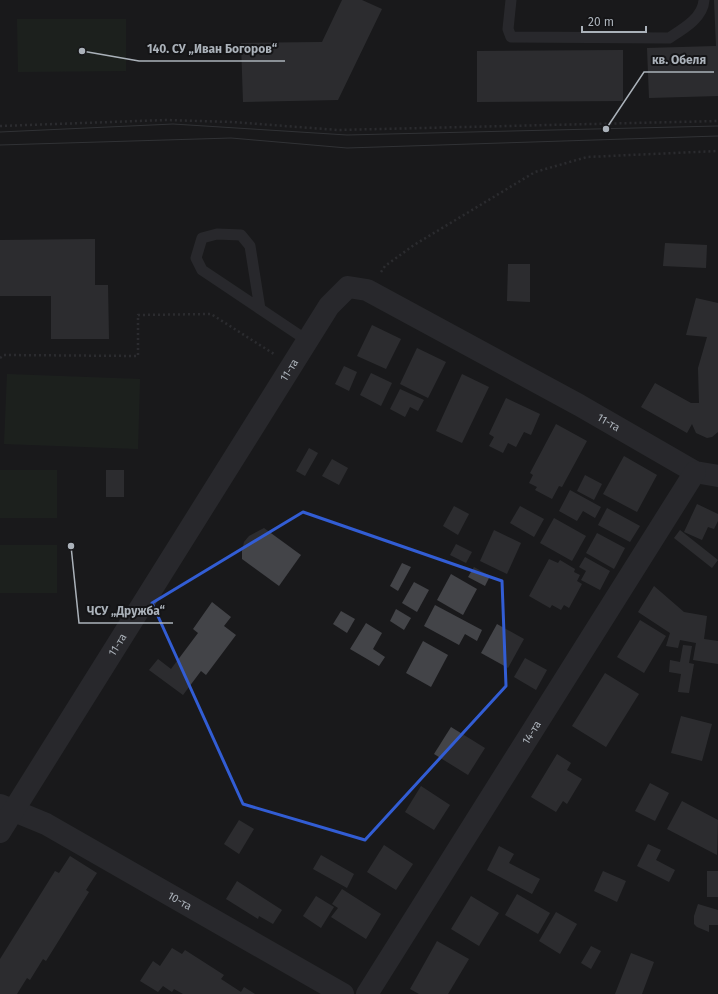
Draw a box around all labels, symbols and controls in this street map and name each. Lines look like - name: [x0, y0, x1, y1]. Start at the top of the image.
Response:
- scale bar: [582, 8, 646, 34]
- text: 20 m: [588, 15, 614, 29]
- callout: 140. СУ „Иван Богоров“: [139, 37, 285, 61]
- text: 140. СУ „Иван Богоров“: [147, 42, 277, 56]
- callout: кв. Обеля: [644, 48, 714, 72]
- text: кв. Обеля: [652, 53, 706, 67]
- street label: 11-та: [278, 357, 301, 384]
- street label: 11-та: [595, 411, 622, 434]
- callout: ЧСУ „Дружба“: [79, 599, 173, 623]
- text: ЧСУ „Дружба“: [87, 604, 165, 618]
- street label: 11-та: [106, 631, 130, 659]
- street label: 14-та: [520, 718, 544, 747]
- street label: 10-та: [165, 889, 194, 913]

